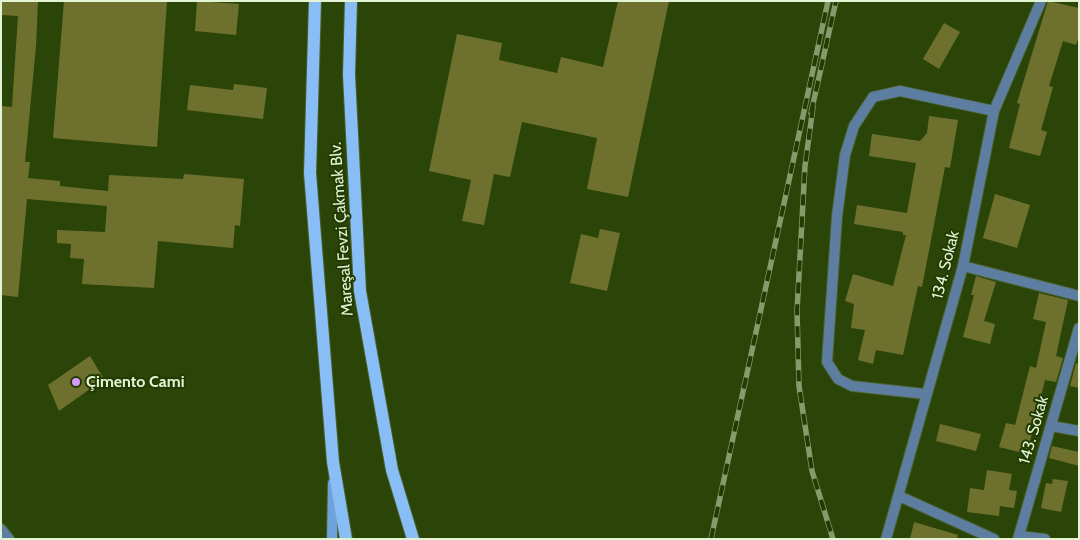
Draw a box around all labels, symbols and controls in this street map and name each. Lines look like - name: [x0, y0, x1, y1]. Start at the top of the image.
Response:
- street label: Mareşal Fevzi Çakmak Blv.: [326, 141, 358, 317]
- street label: 134. Sokak: [928, 229, 964, 301]
- place label: Çimento Cami: [86, 372, 184, 392]
- marker: Çimento Cami: [70, 376, 82, 388]
- street label: 143. Sokak: [1015, 394, 1053, 466]

